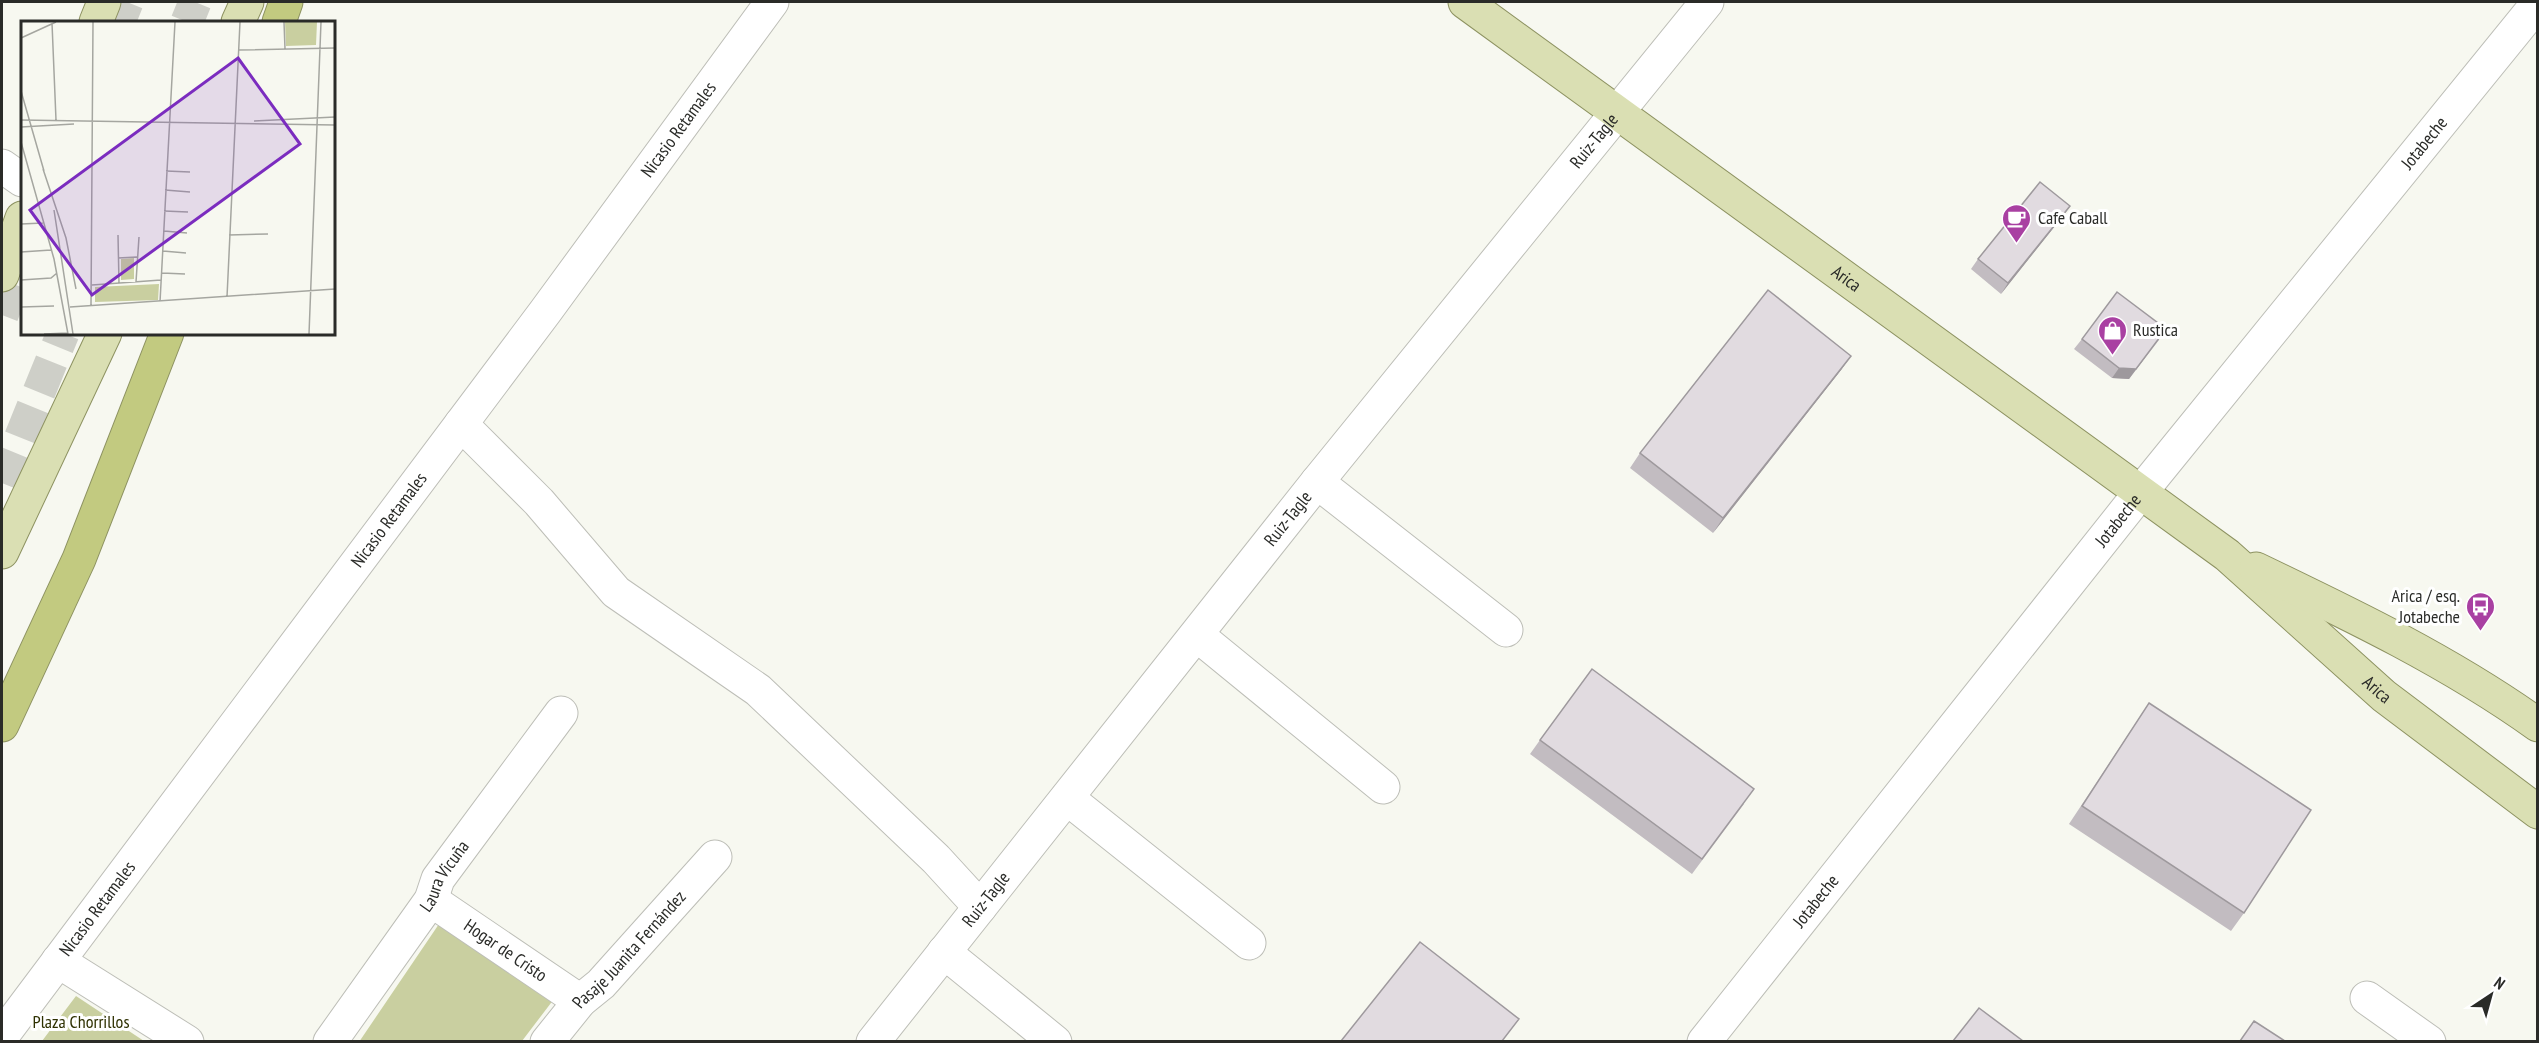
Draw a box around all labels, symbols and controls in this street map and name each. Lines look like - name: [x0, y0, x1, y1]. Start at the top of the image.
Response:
- inset map: [21, 21, 334, 334]
- street label: Nicasio Retamales: [635, 77, 721, 182]
- street label: Ruiz-Tagle: [1564, 108, 1623, 173]
- street label: Jotabeche: [2395, 112, 2452, 174]
- cafe icon: Cafe Caball: [2001, 202, 2033, 244]
- place label: Cafe Caball: [2038, 206, 2108, 229]
- street label: Arica: [1827, 260, 1866, 297]
- shop icon: Rustica: [2096, 314, 2128, 356]
- place label: Rustica: [2133, 318, 2178, 341]
- street label: Nicasio Retamales: [345, 468, 432, 572]
- street label: Ruiz-Tagle: [1259, 486, 1317, 551]
- street label: Jotabeche: [2089, 489, 2146, 552]
- place label: Arica / esq. Jotabeche: [2392, 584, 2460, 628]
- bus stop icon: Arica / esq. Jotabeche: [2465, 590, 2497, 632]
- street label: Arica: [2358, 670, 2396, 708]
- street label: Laura Vicuña: [414, 835, 474, 916]
- street label: Nicasio Retamales: [54, 856, 140, 961]
- street label: Ruiz-Tagle: [957, 867, 1015, 931]
- street label: Jotabeche: [1787, 870, 1844, 933]
- street label: Pasaje Juanita Fernández: [567, 885, 691, 1013]
- street label: Hogar de Cristo: [460, 914, 552, 987]
- north arrow: [2461, 965, 2521, 1025]
- text: N: [2490, 972, 2509, 993]
- park label: Plaza Chorrillos: [33, 1010, 129, 1033]

